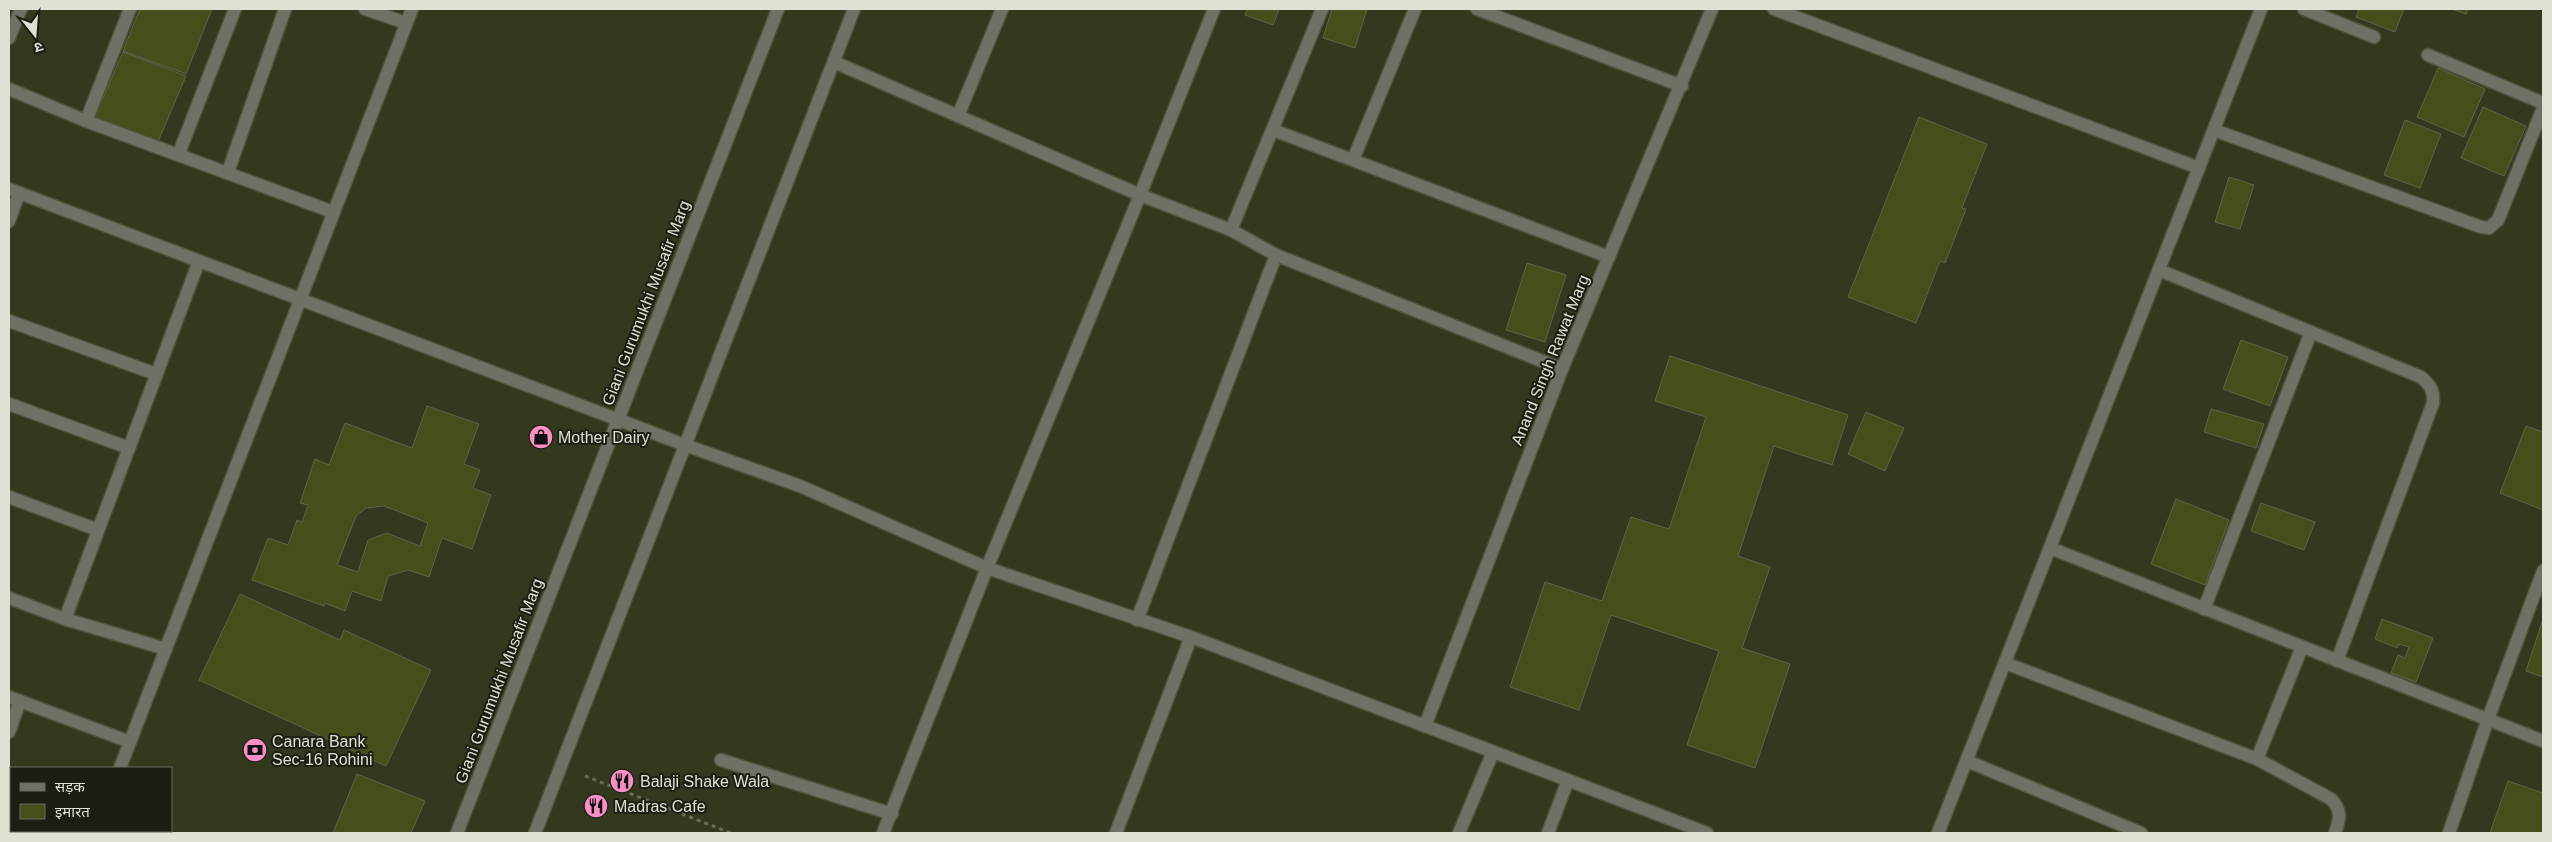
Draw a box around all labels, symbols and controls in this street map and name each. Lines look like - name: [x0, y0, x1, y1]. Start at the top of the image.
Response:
- north arrow: [10, 10, 60, 60]
- text: उ: [32, 39, 45, 57]
- street label: Giani Gurumukhi Musafir Marg: [599, 198, 693, 408]
- street label: Anand Singh Rawat Marg: [1508, 272, 1592, 448]
- shop icon: Mother Dairy: [528, 424, 554, 450]
- place label: Mother Dairy: [558, 429, 650, 446]
- street label: Giani Gurumukhi Musafir Marg: [452, 576, 546, 786]
- place label: Canara Bank Sec-16 Rohini: [272, 733, 373, 768]
- bank icon: Canara Bank Sec-16 Rohini: [242, 737, 268, 763]
- legend: [10, 767, 172, 832]
- restaurant icon: Balaji Shake Wala: [609, 768, 635, 794]
- place label: Balaji Shake Wala: [640, 773, 769, 790]
- text: सड़क: [55, 778, 85, 795]
- restaurant icon: Madras Cafe: [583, 793, 609, 819]
- place label: Madras Cafe: [614, 798, 706, 815]
- text: इमारत: [55, 803, 90, 820]

